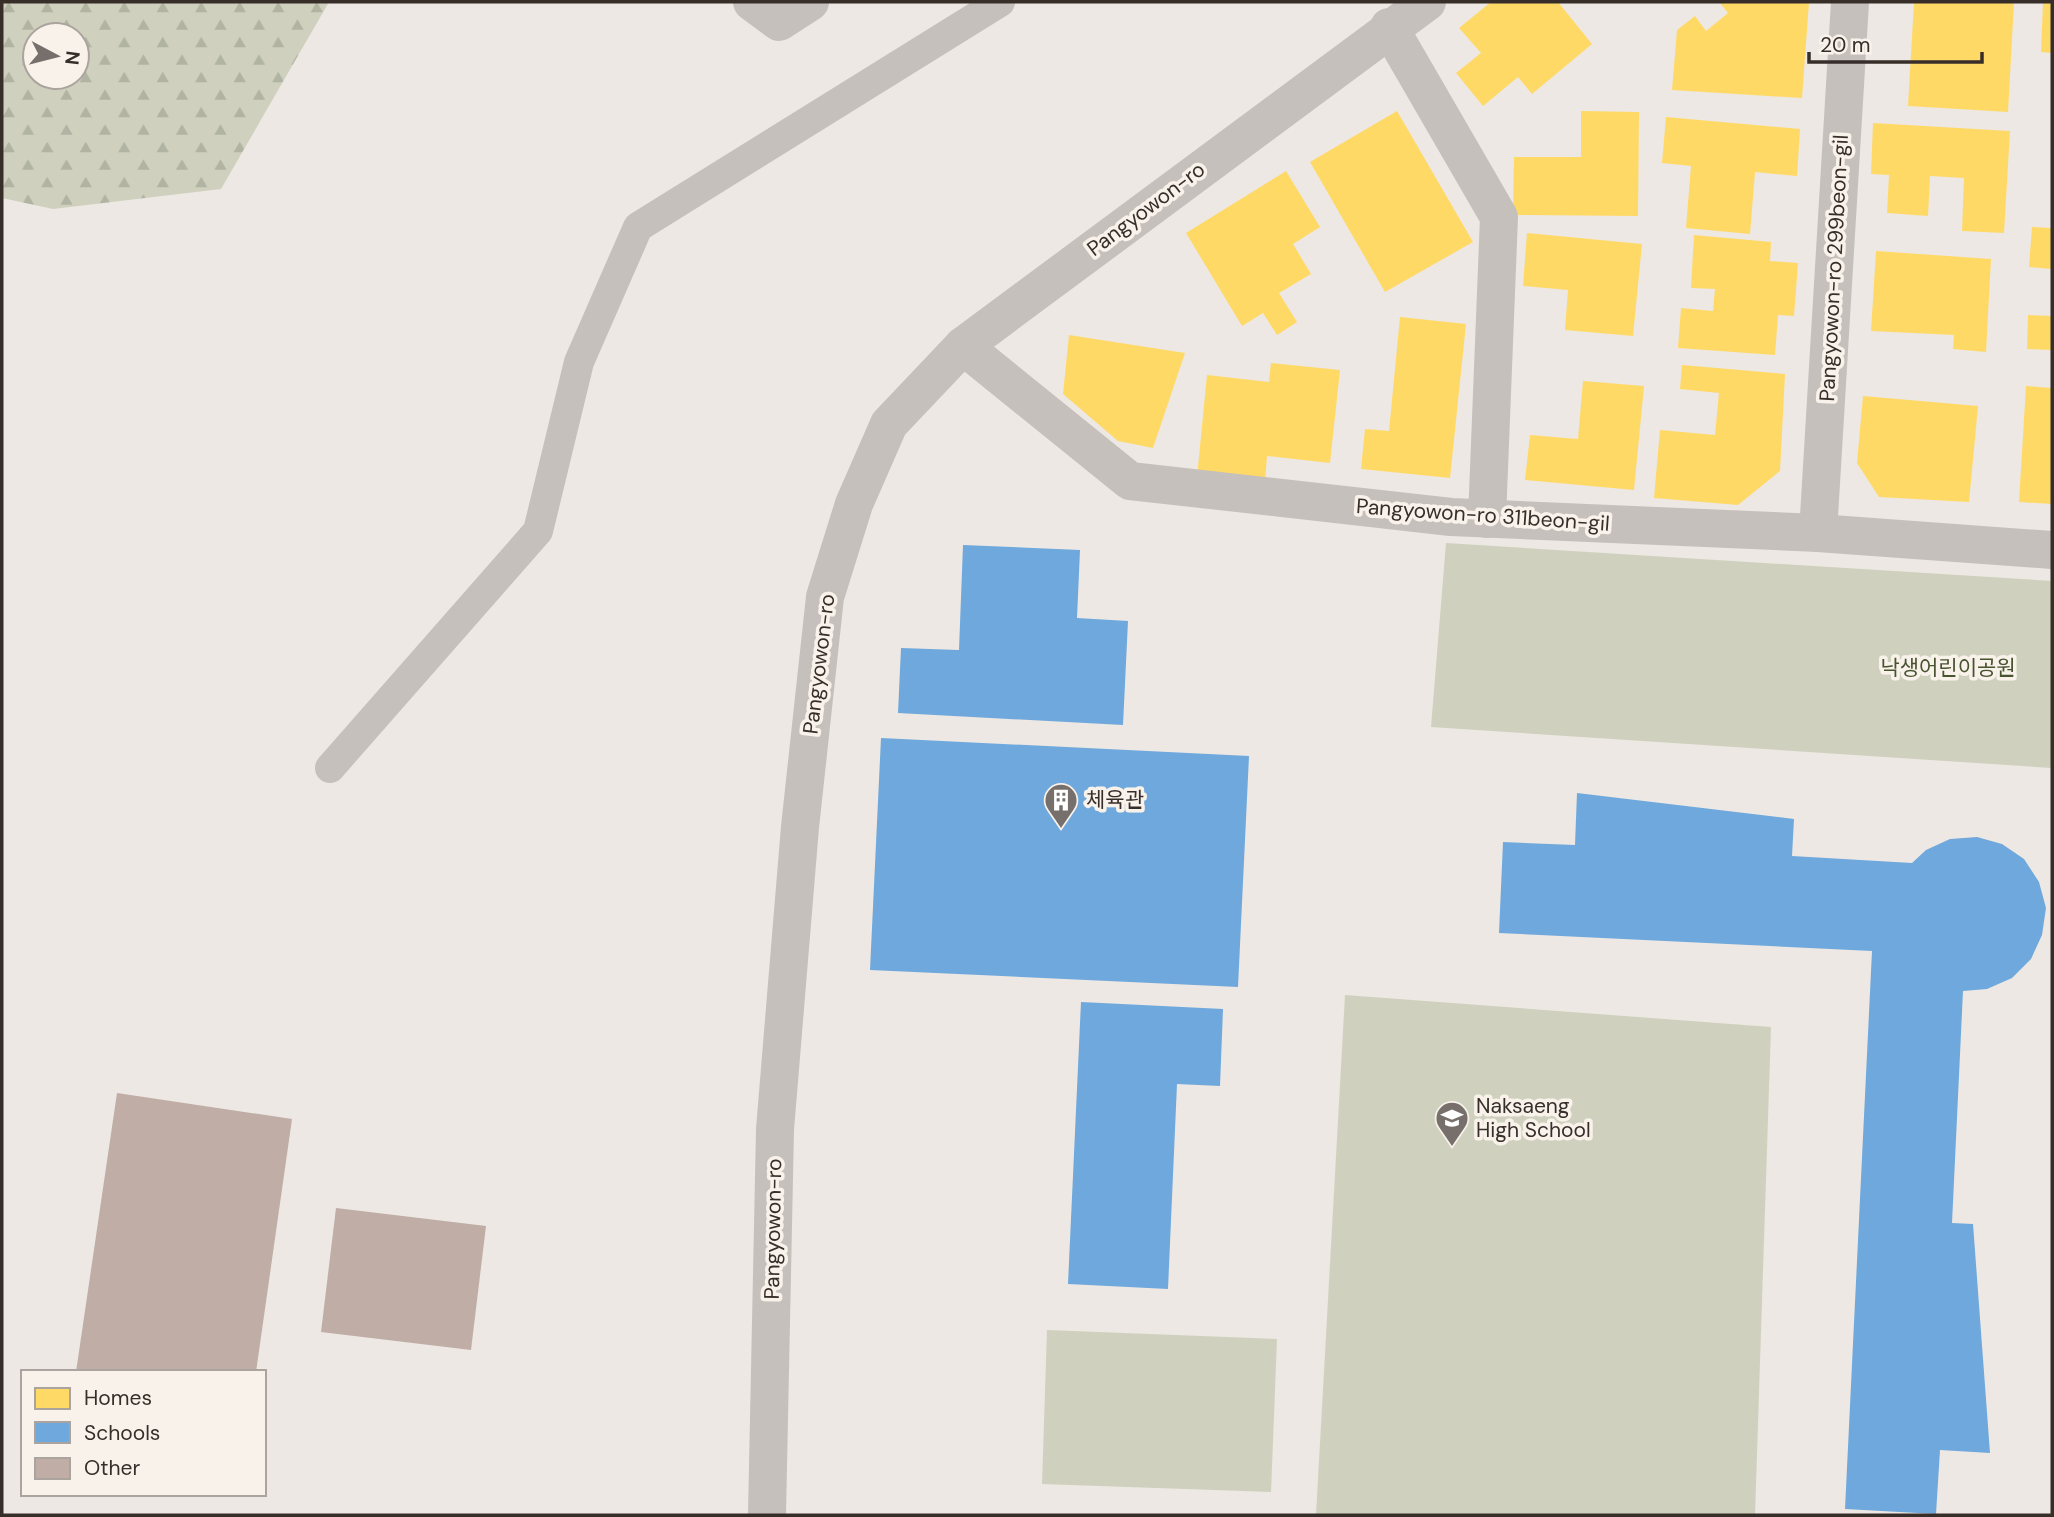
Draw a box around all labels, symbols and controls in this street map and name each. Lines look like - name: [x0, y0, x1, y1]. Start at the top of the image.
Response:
- north arrow: [21, 21, 91, 91]
- scale bar: [1809, 21, 1982, 65]
- text: 20 m: [1820, 31, 1871, 59]
- text: N: [59, 50, 86, 66]
- street label: Pangyowon-ro 299beon-gil: [1813, 134, 1855, 402]
- street label: Pangyowon-ro: [1081, 155, 1211, 263]
- street label: Pangyowon-ro 311beon-gil: [1355, 492, 1611, 538]
- street label: Pangyowon-ro: [797, 592, 841, 736]
- park label: 낙생어린이공원: [1880, 654, 2016, 682]
- building icon: 체육관: [1042, 781, 1080, 830]
- place label: 체육관: [1086, 786, 1144, 814]
- place label: Naksaeng High School: [1476, 1092, 1591, 1144]
- school or university icon: Naksaeng High School: [1433, 1099, 1471, 1148]
- street label: Pangyowon-ro: [758, 1158, 788, 1300]
- legend: [21, 1370, 266, 1496]
- text: Homes: [84, 1384, 152, 1412]
- text: Schools: [84, 1419, 160, 1447]
- text: Other: [84, 1454, 140, 1482]

